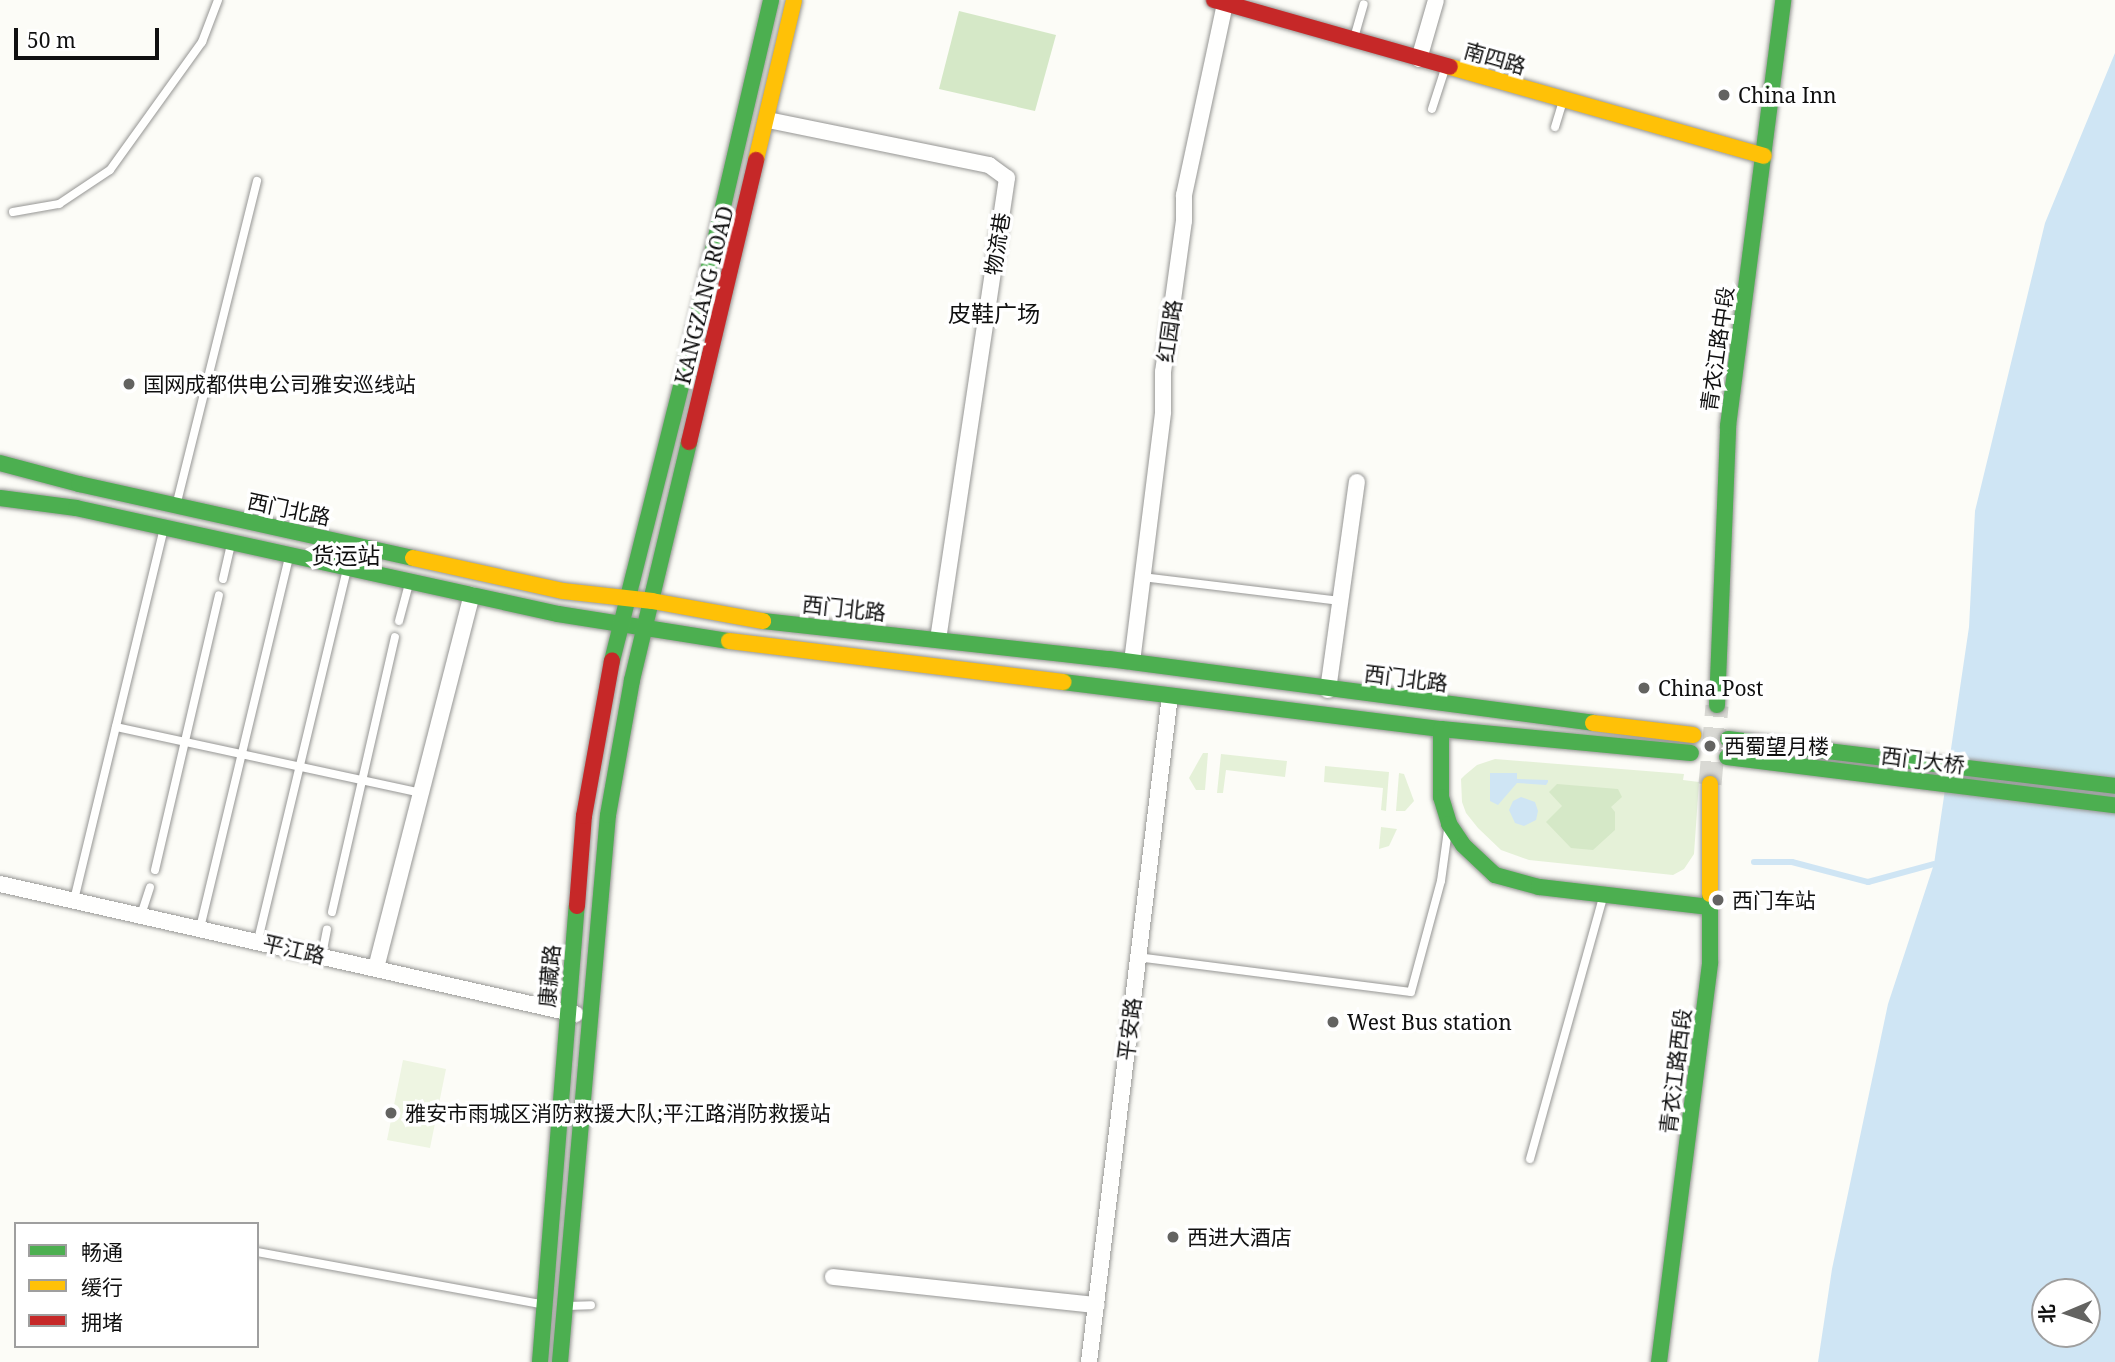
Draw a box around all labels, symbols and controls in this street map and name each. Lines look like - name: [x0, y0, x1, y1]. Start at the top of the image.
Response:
- scale bar: [18, 14, 163, 58]
- text: 50 m: [27, 26, 76, 54]
- street label: 南四路: [1461, 37, 1529, 79]
- place label: China Inn: [1738, 82, 1837, 108]
- marker: China Inn: [1716, 87, 1732, 103]
- street label: KANGZANG ROAD: [670, 203, 738, 387]
- street label: 物流巷: [980, 211, 1014, 277]
- street label: 青衣江路中段: [1696, 285, 1738, 413]
- street label: 红园路: [1152, 298, 1186, 364]
- district label: 皮鞋广场: [948, 299, 1040, 327]
- place label: 国网成都供电公司雅安巡线站: [143, 371, 416, 397]
- marker: 国网成都供电公司雅安巡线站: [121, 376, 137, 392]
- street label: 西门北路: [245, 488, 333, 530]
- district label: 货运站: [312, 541, 380, 569]
- street label: 西门北路: [801, 591, 887, 625]
- street label: 西门北路: [1363, 660, 1449, 696]
- place label: China Post: [1658, 675, 1763, 701]
- marker: China Post: [1636, 680, 1652, 696]
- place label: 西蜀望月楼: [1724, 733, 1829, 759]
- marker: 西蜀望月楼: [1702, 738, 1718, 754]
- street label: 西门大桥: [1880, 742, 1966, 778]
- place label: 西门车站: [1732, 887, 1816, 913]
- marker: 西门车站: [1710, 892, 1726, 908]
- street label: 平江路: [260, 930, 328, 968]
- street label: 康藏路: [534, 944, 564, 1008]
- street label: 平安路: [1113, 996, 1145, 1062]
- street label: 青衣江路西段: [1655, 1007, 1695, 1135]
- place label: West Bus station: [1347, 1009, 1512, 1035]
- marker: West Bus station: [1325, 1014, 1341, 1030]
- place label: 雅安市雨城区消防救援大队;平江路消防救援站: [405, 1100, 831, 1126]
- marker: 雅安市雨城区消防救援大队;平江路消防救援站: [383, 1105, 399, 1121]
- legend: [14, 1222, 259, 1348]
- place label: 西进大酒店: [1187, 1224, 1292, 1250]
- marker: 西进大酒店: [1165, 1229, 1181, 1245]
- text: 畅通: [81, 1238, 123, 1266]
- text: 缓行: [81, 1273, 123, 1301]
- north arrow: [2031, 1278, 2101, 1348]
- text: 北: [2034, 1304, 2060, 1324]
- text: 拥堵: [81, 1308, 123, 1336]

